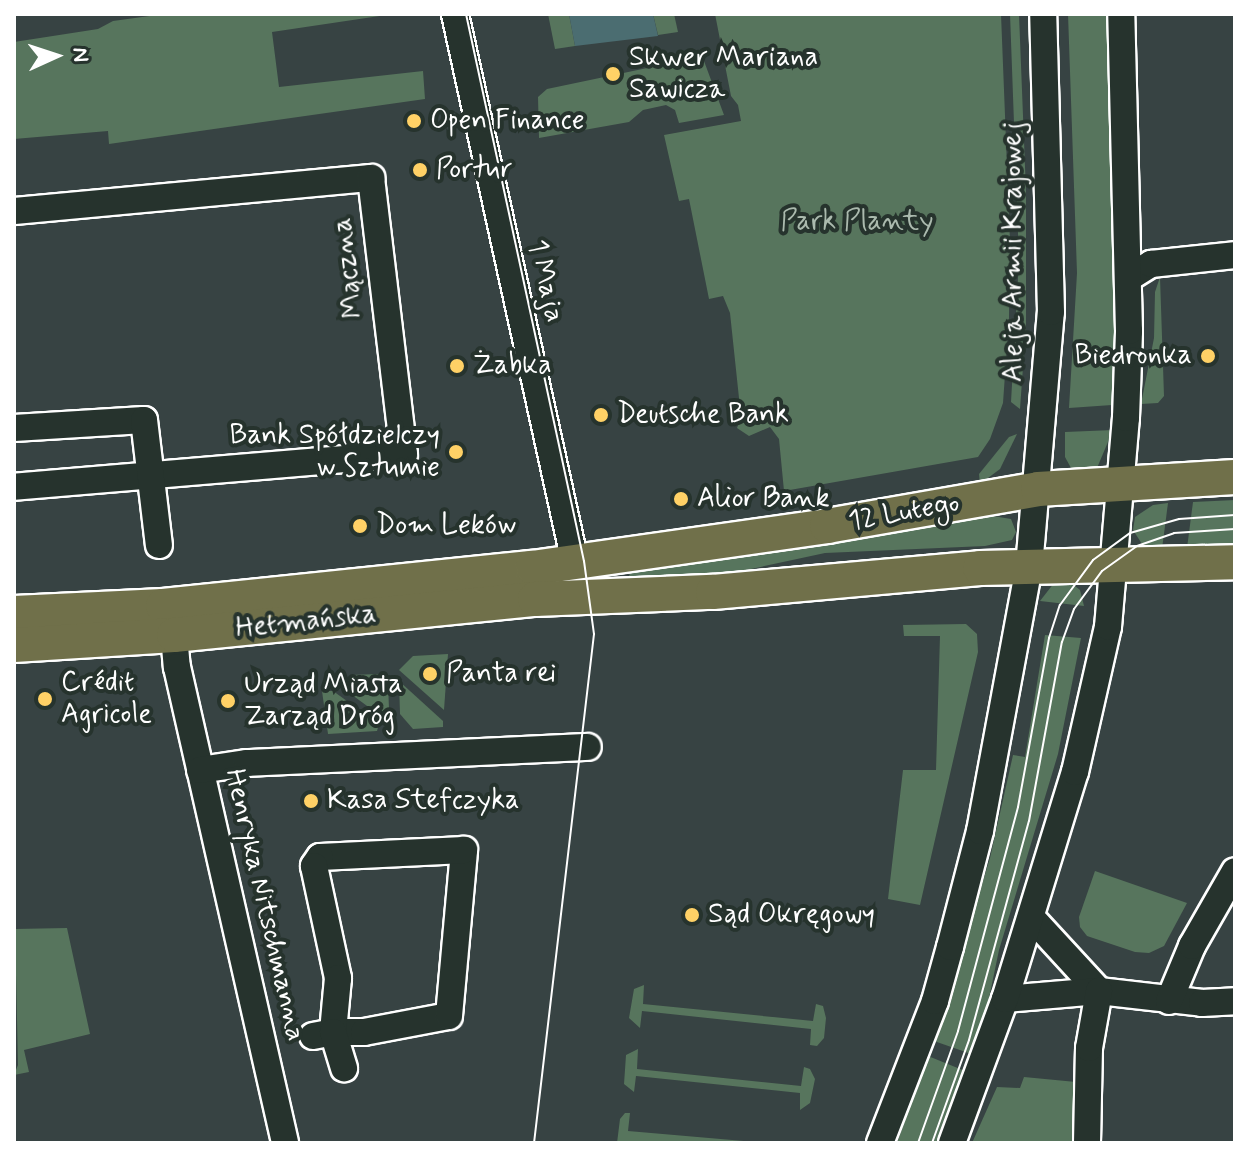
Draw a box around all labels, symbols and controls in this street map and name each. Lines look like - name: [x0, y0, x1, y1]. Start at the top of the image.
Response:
- north arrow: [16, 16, 96, 96]
- place label: Skwer Mariana Sawicza: [629, 41, 826, 107]
- text: N: [66, 47, 94, 63]
- marker: Skwer Mariana Sawicza: [604, 65, 622, 83]
- place label: Open Finance: [430, 104, 590, 138]
- marker: Open Finance: [405, 112, 423, 130]
- street label: Aleja Armii Krajowej: [997, 122, 1031, 382]
- place label: Portur: [436, 153, 513, 187]
- marker: Portur: [411, 161, 429, 179]
- park label: Park Planty: [780, 205, 934, 239]
- street label: Mączna: [326, 216, 372, 320]
- street label: 1 Maja: [519, 236, 571, 326]
- place label: Biedronka: [1075, 339, 1192, 373]
- marker: Biedronka: [1199, 347, 1217, 365]
- place label: Żabka: [473, 349, 552, 383]
- marker: Żabka: [448, 357, 466, 375]
- place label: Deutsche Bank: [617, 398, 790, 432]
- marker: Deutsche Bank: [592, 406, 610, 424]
- place label: Bank Spółdzielczy w Sztumie: [229, 419, 440, 485]
- marker: Bank Spółdzielczy w Sztumie: [447, 443, 465, 461]
- place label: Alior Bank: [697, 482, 825, 516]
- street label: 12 Lutego: [846, 487, 962, 539]
- marker: Alior Bank: [672, 490, 690, 508]
- place label: Dom Leków: [376, 509, 520, 543]
- marker: Dom Leków: [351, 517, 369, 535]
- street label: Hetmańska: [234, 598, 378, 646]
- place label: Panta rei: [446, 657, 556, 691]
- marker: Panta rei: [421, 665, 439, 683]
- place label: Crédit Agricole: [61, 666, 152, 732]
- place label: Urząd Miasta Zarząd Dróg: [244, 668, 401, 734]
- marker: Crédit Agricole: [36, 690, 54, 708]
- marker: Urząd Miasta Zarząd Dróg: [219, 692, 237, 710]
- street label: Henryka Nitschmanna: [217, 769, 311, 1041]
- place label: Kasa Stefczyka: [327, 784, 514, 818]
- marker: Kasa Stefczyka: [302, 792, 320, 810]
- place label: Sąd Okręgowy: [708, 898, 872, 932]
- marker: Sąd Okręgowy: [683, 906, 701, 924]

